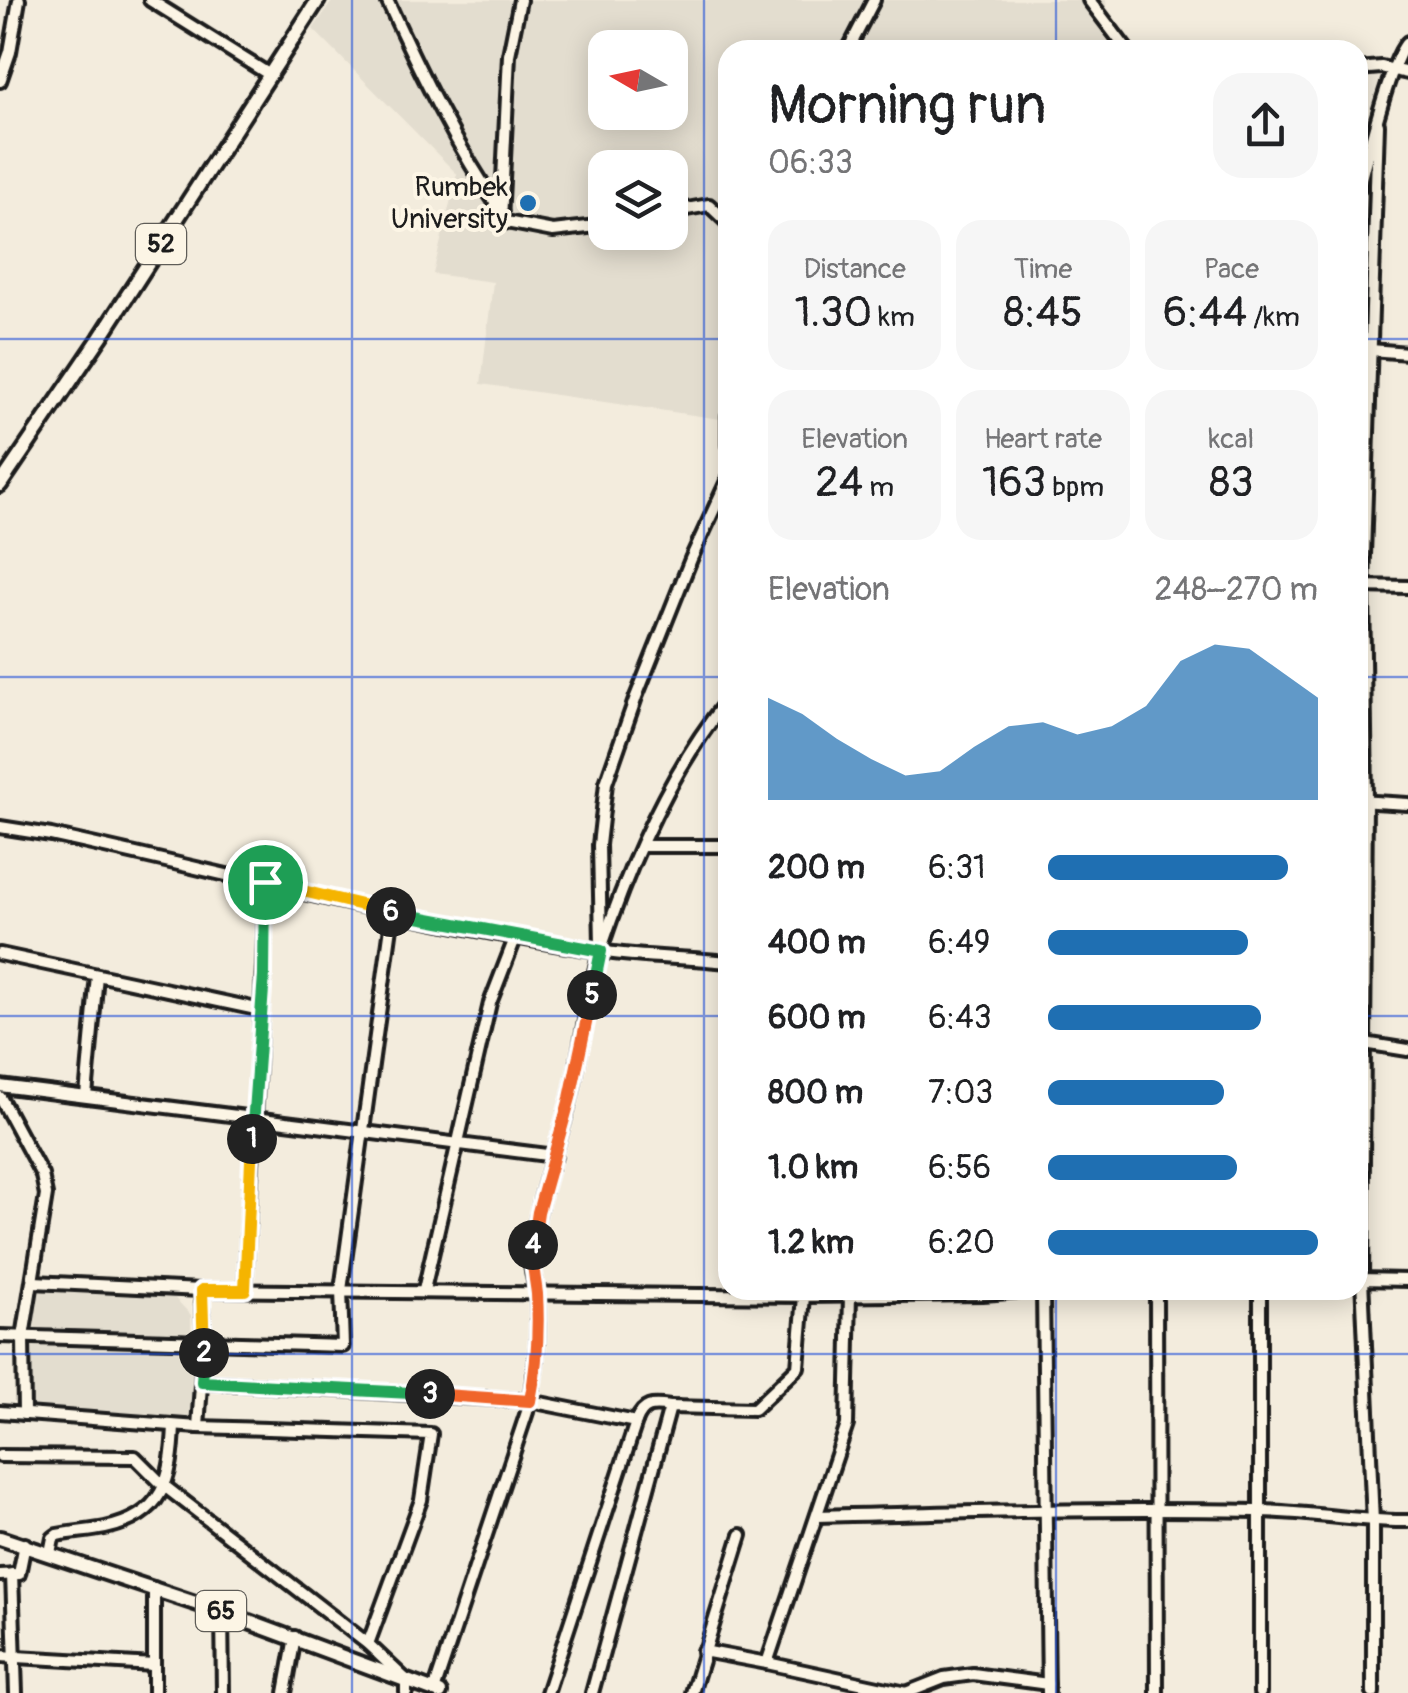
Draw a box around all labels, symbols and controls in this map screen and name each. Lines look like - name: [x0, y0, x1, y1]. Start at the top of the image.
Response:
- north arrow: [588, 30, 688, 130]
- map controls: [588, 30, 688, 250]
- text: Morning run: [768, 71, 1046, 140]
- button: share: [1213, 73, 1318, 178]
- text: 06:33: [768, 143, 853, 183]
- button: layers: [588, 150, 688, 250]
- place label: Rumbek University: [391, 170, 508, 237]
- marker: Rumbek University: [517, 192, 539, 214]
- road number: 52: [136, 224, 186, 264]
- text: Distance: [803, 252, 906, 287]
- text: Time: [1014, 252, 1072, 287]
- text: Pace: [1204, 252, 1259, 287]
- text: 1.30: [794, 287, 872, 339]
- text: 8:45: [1003, 287, 1083, 339]
- text: 6:44: [1163, 287, 1247, 339]
- text: km: [872, 300, 915, 335]
- text: /km: [1247, 300, 1300, 335]
- text: Elevation: [801, 422, 908, 457]
- text: Heart rate: [984, 422, 1102, 457]
- text: kcal: [1209, 422, 1254, 457]
- text: 24: [815, 457, 863, 509]
- text: 163: [982, 457, 1046, 509]
- text: 83: [1209, 457, 1254, 509]
- text: m: [863, 470, 894, 505]
- text: bpm: [1046, 470, 1104, 505]
- text: Elevation: [768, 570, 890, 610]
- text: 248–270 m: [1155, 570, 1318, 610]
- pin: [223, 840, 308, 925]
- text: 200 m: [768, 848, 865, 888]
- text: 6:31: [928, 848, 986, 888]
- icon: arrive: [238, 855, 293, 910]
- pin: 6: [366, 887, 416, 937]
- text: 6: [383, 894, 399, 929]
- text: 400 m: [768, 923, 866, 963]
- text: 6:49: [928, 923, 990, 963]
- pin: 5: [567, 970, 617, 1020]
- text: 5: [584, 977, 600, 1012]
- text: 600 m: [768, 998, 866, 1038]
- text: 6:43: [928, 998, 992, 1038]
- text: 800 m: [768, 1073, 863, 1113]
- text: 7:03: [928, 1073, 993, 1113]
- pin: 1: [227, 1114, 277, 1164]
- text: 1: [247, 1121, 257, 1156]
- text: 1.0 km: [768, 1148, 858, 1188]
- text: 6:56: [928, 1148, 991, 1188]
- pin: 4: [508, 1220, 558, 1270]
- text: 1.2 km: [768, 1223, 854, 1263]
- text: 6:20: [928, 1223, 995, 1263]
- text: 4: [525, 1227, 541, 1262]
- pin: 2: [179, 1328, 229, 1378]
- text: 2: [196, 1335, 212, 1370]
- pin: 3: [405, 1369, 455, 1419]
- text: 3: [422, 1376, 438, 1411]
- road number: 65: [196, 1591, 246, 1631]

